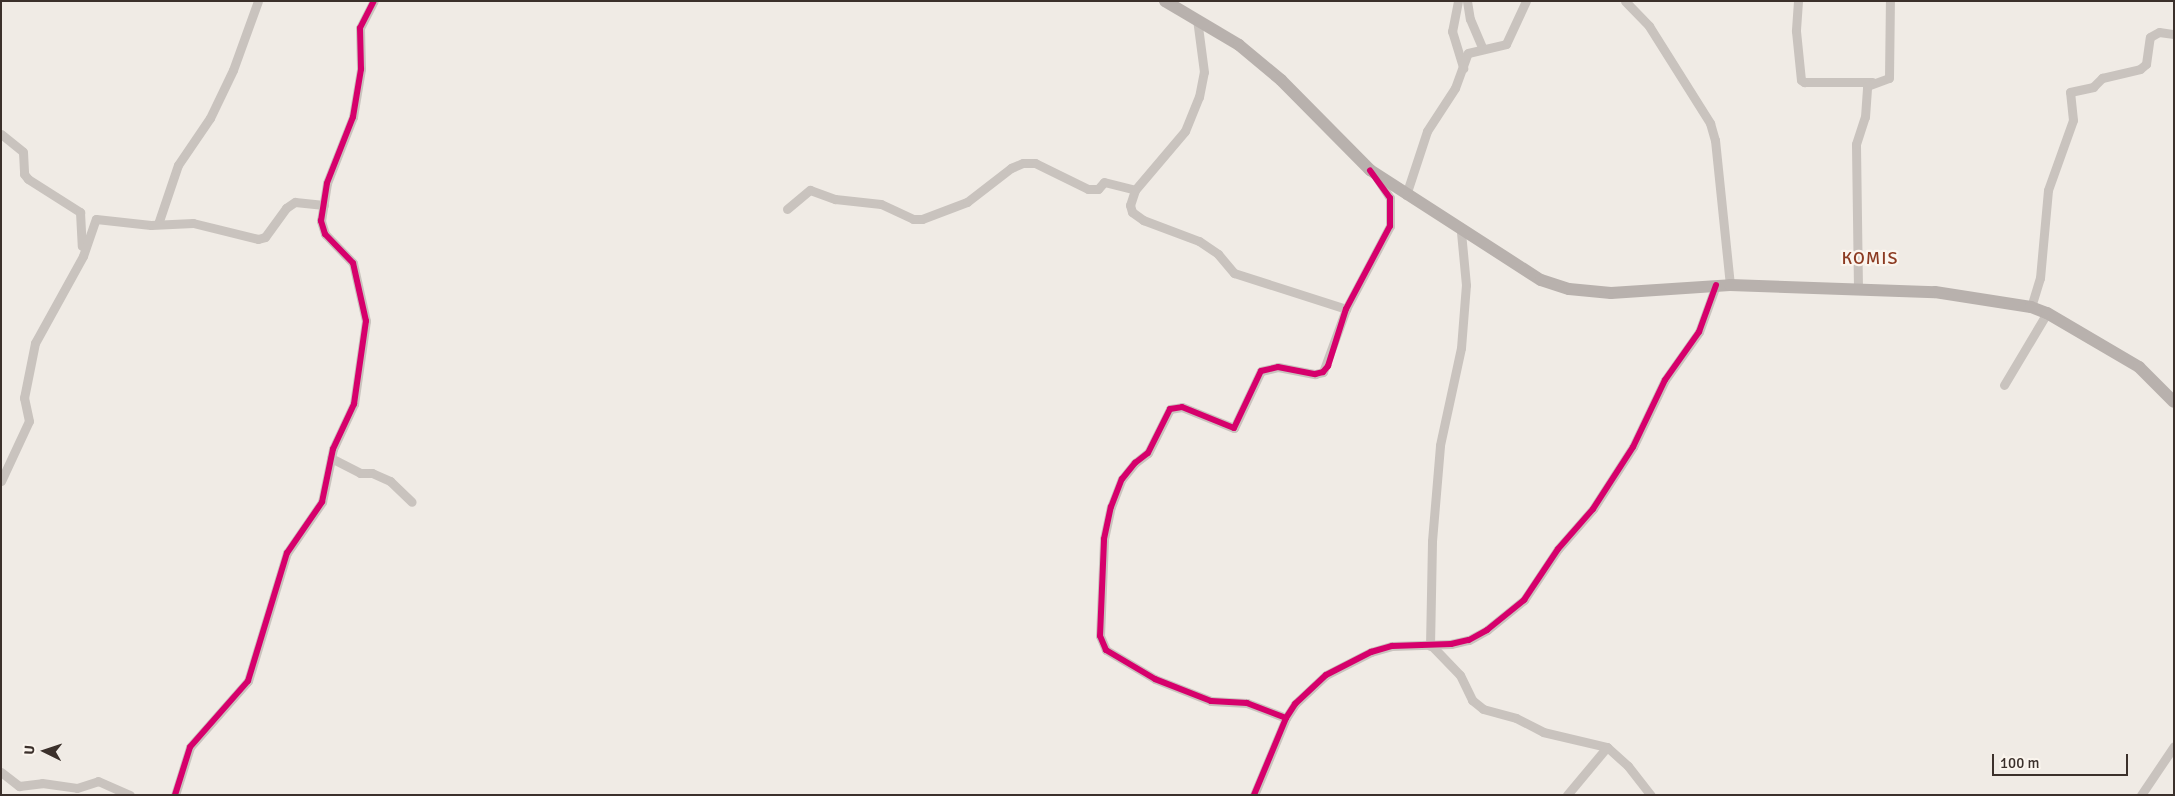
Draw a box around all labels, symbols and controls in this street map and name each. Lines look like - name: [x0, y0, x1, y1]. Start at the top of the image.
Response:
- district label: KOMIS: [1841, 247, 1899, 269]
- north arrow: [20, 726, 70, 776]
- scale bar: [1995, 744, 2131, 776]
- text: U: [21, 745, 38, 755]
- text: 100 m: [2000, 754, 2040, 772]

